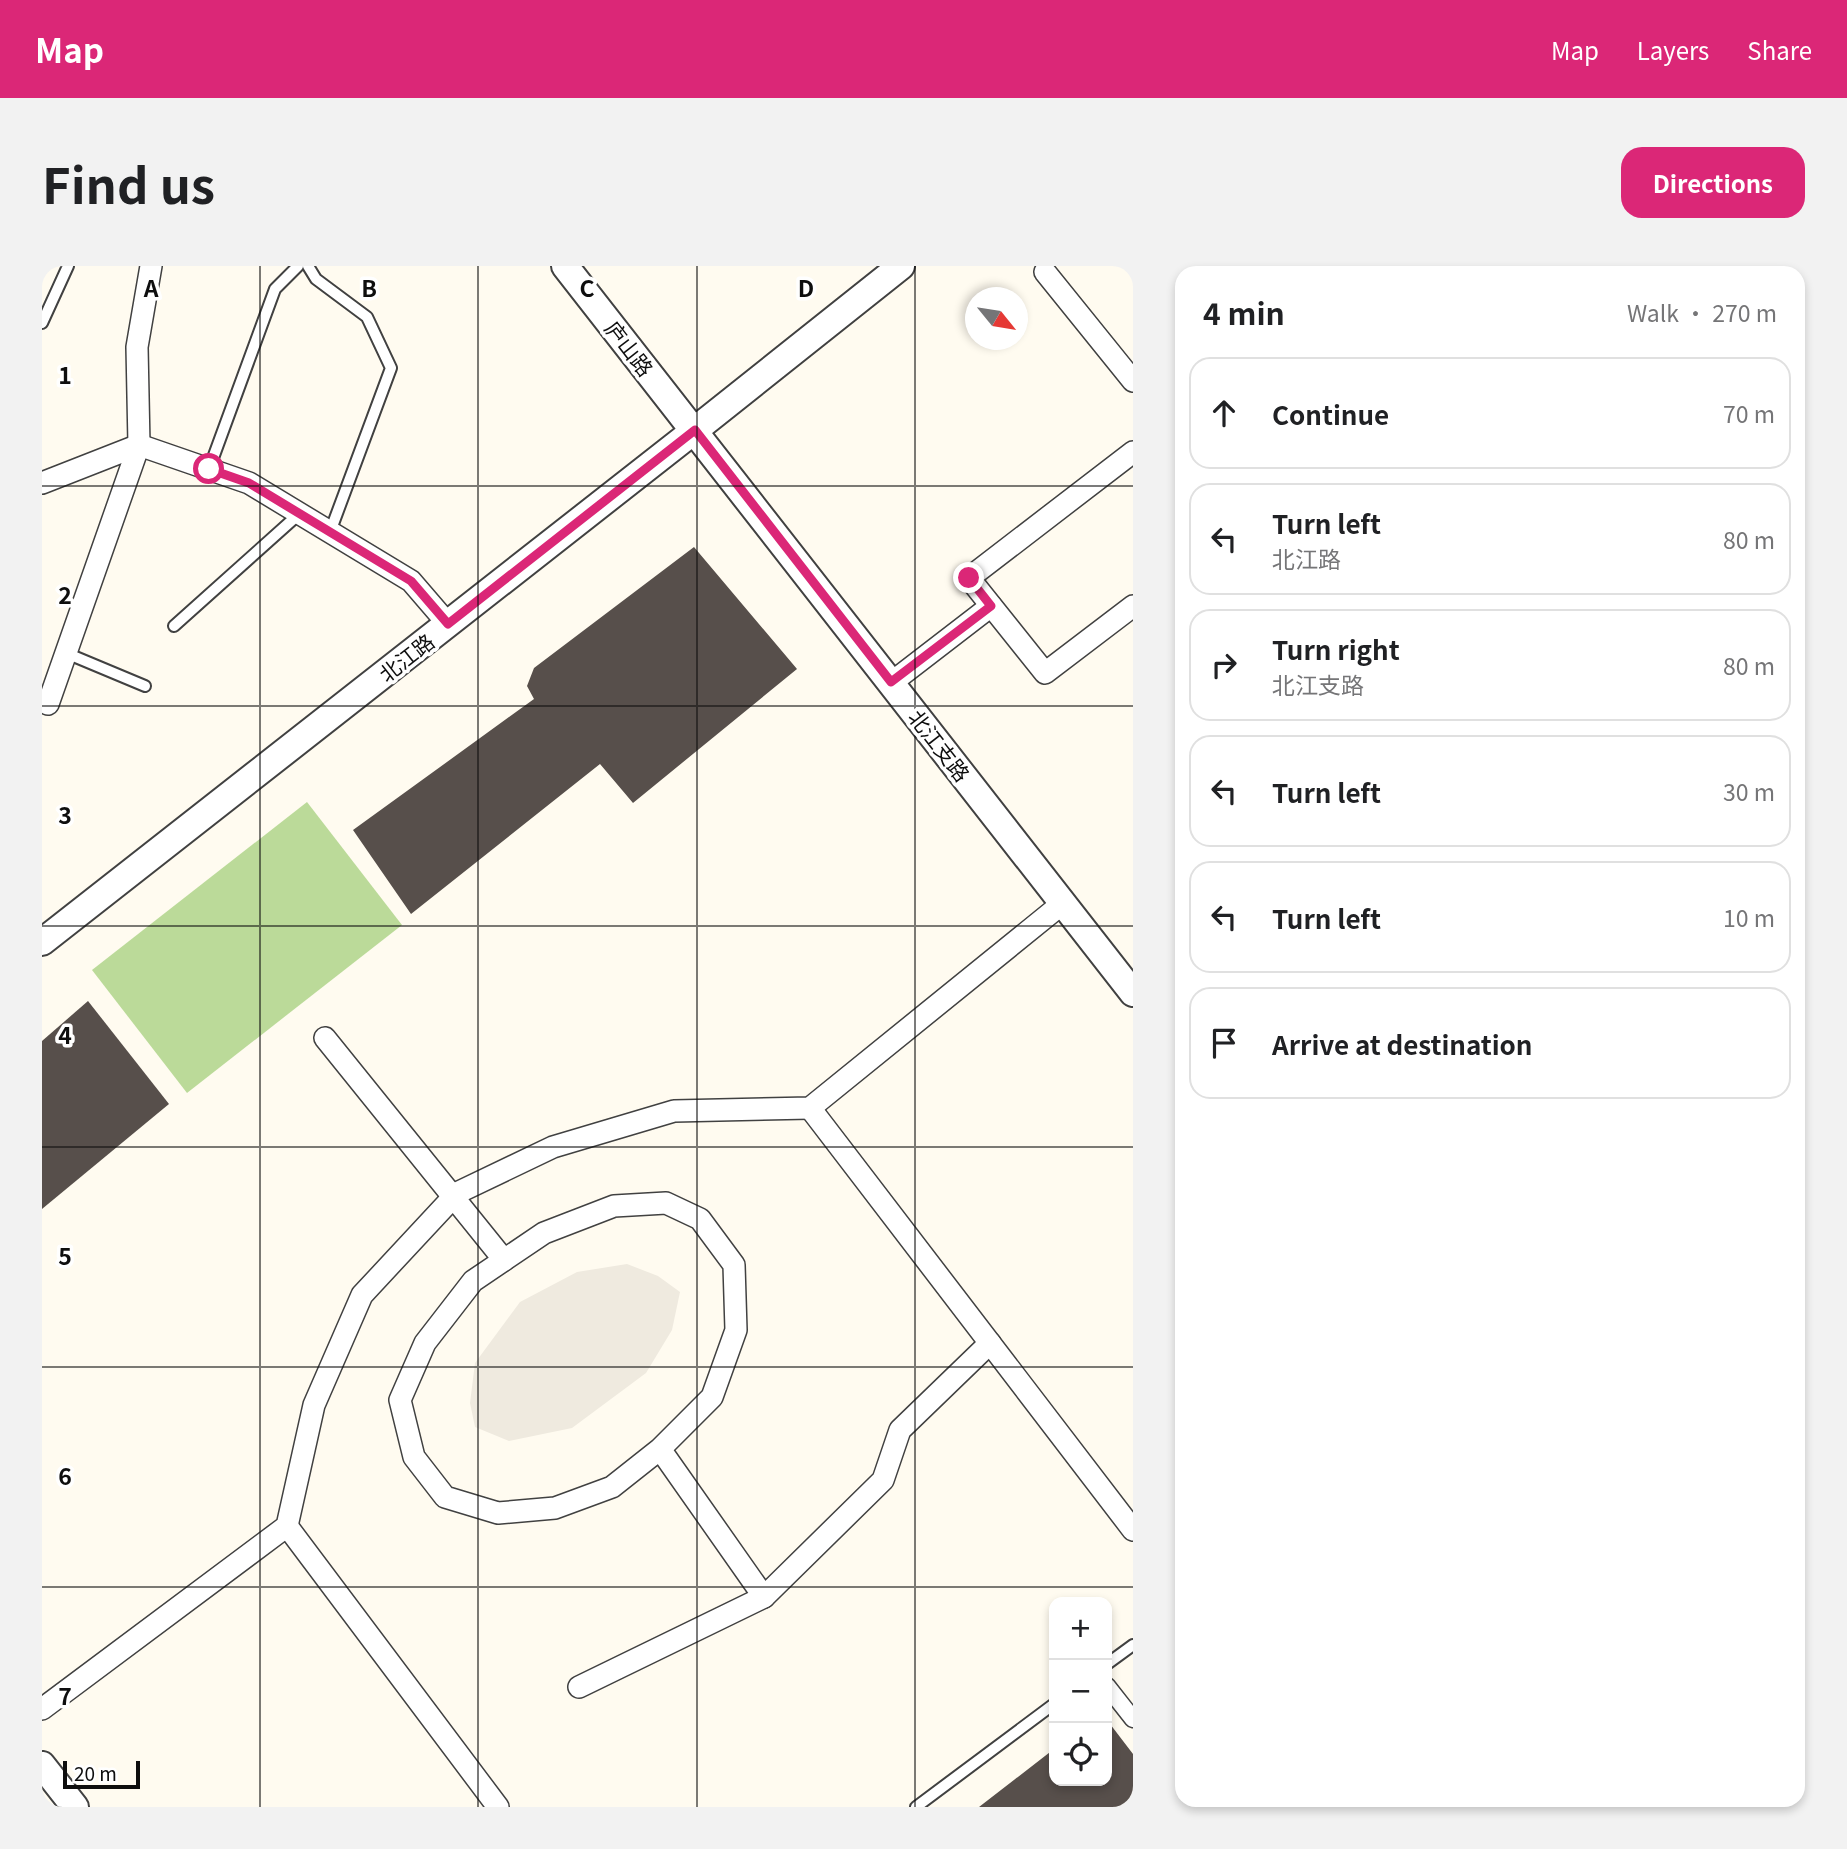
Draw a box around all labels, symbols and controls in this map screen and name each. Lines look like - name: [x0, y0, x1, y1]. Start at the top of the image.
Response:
- text: Map: [35, 25, 104, 73]
- text: Map: [1551, 32, 1599, 67]
- text: Layers: [1637, 32, 1709, 67]
- text: Share: [1747, 32, 1812, 67]
- text: Find us: [42, 147, 215, 218]
- button: Directions: [1621, 147, 1805, 218]
- text: A: [143, 270, 159, 304]
- text: B: [361, 270, 377, 304]
- text: C: [579, 270, 595, 304]
- text: D: [798, 270, 814, 304]
- north arrow: [965, 287, 1028, 350]
- text: 4 min: [1203, 290, 1285, 334]
- text: Walk · 270 m: [1627, 295, 1777, 329]
- street label: 庐山路: [599, 314, 661, 382]
- text: 1: [58, 357, 72, 391]
- icon: ahead: [1205, 394, 1243, 432]
- text: Continue: [1272, 395, 1389, 432]
- text: 70 m: [1723, 396, 1775, 430]
- route start: [193, 453, 224, 484]
- text: Turn left: [1272, 504, 1381, 541]
- icon: left: [1205, 520, 1243, 558]
- text: 80 m: [1723, 522, 1775, 556]
- text: 北江路: [1272, 541, 1341, 575]
- route end: [953, 562, 984, 593]
- text: 2: [58, 577, 72, 611]
- street label: 北江路: [372, 626, 440, 688]
- text: Turn right: [1272, 630, 1400, 667]
- icon: right: [1205, 646, 1243, 684]
- text: 80 m: [1723, 648, 1775, 682]
- text: 北江支路: [1272, 667, 1364, 701]
- street label: 北江支路: [902, 703, 978, 787]
- icon: left: [1205, 772, 1243, 810]
- text: Turn left: [1272, 773, 1381, 810]
- text: 30 m: [1723, 774, 1775, 808]
- text: 3: [58, 797, 72, 831]
- icon: left: [1205, 898, 1243, 936]
- text: Turn left: [1272, 899, 1381, 936]
- text: 10 m: [1723, 900, 1775, 934]
- text: 4: [58, 1017, 72, 1051]
- icon: arrive: [1205, 1024, 1243, 1062]
- text: Arrive at destination: [1272, 1025, 1533, 1062]
- text: 5: [58, 1238, 72, 1272]
- text: 6: [58, 1458, 72, 1492]
- map controls: [1049, 1597, 1112, 1786]
- button: +: [1049, 1597, 1112, 1660]
- button: −: [1049, 1660, 1112, 1723]
- text: 7: [58, 1678, 72, 1712]
- button: locate: [1049, 1723, 1112, 1786]
- scale bar: [63, 1758, 140, 1790]
- text: 20 m: [74, 1759, 117, 1786]

